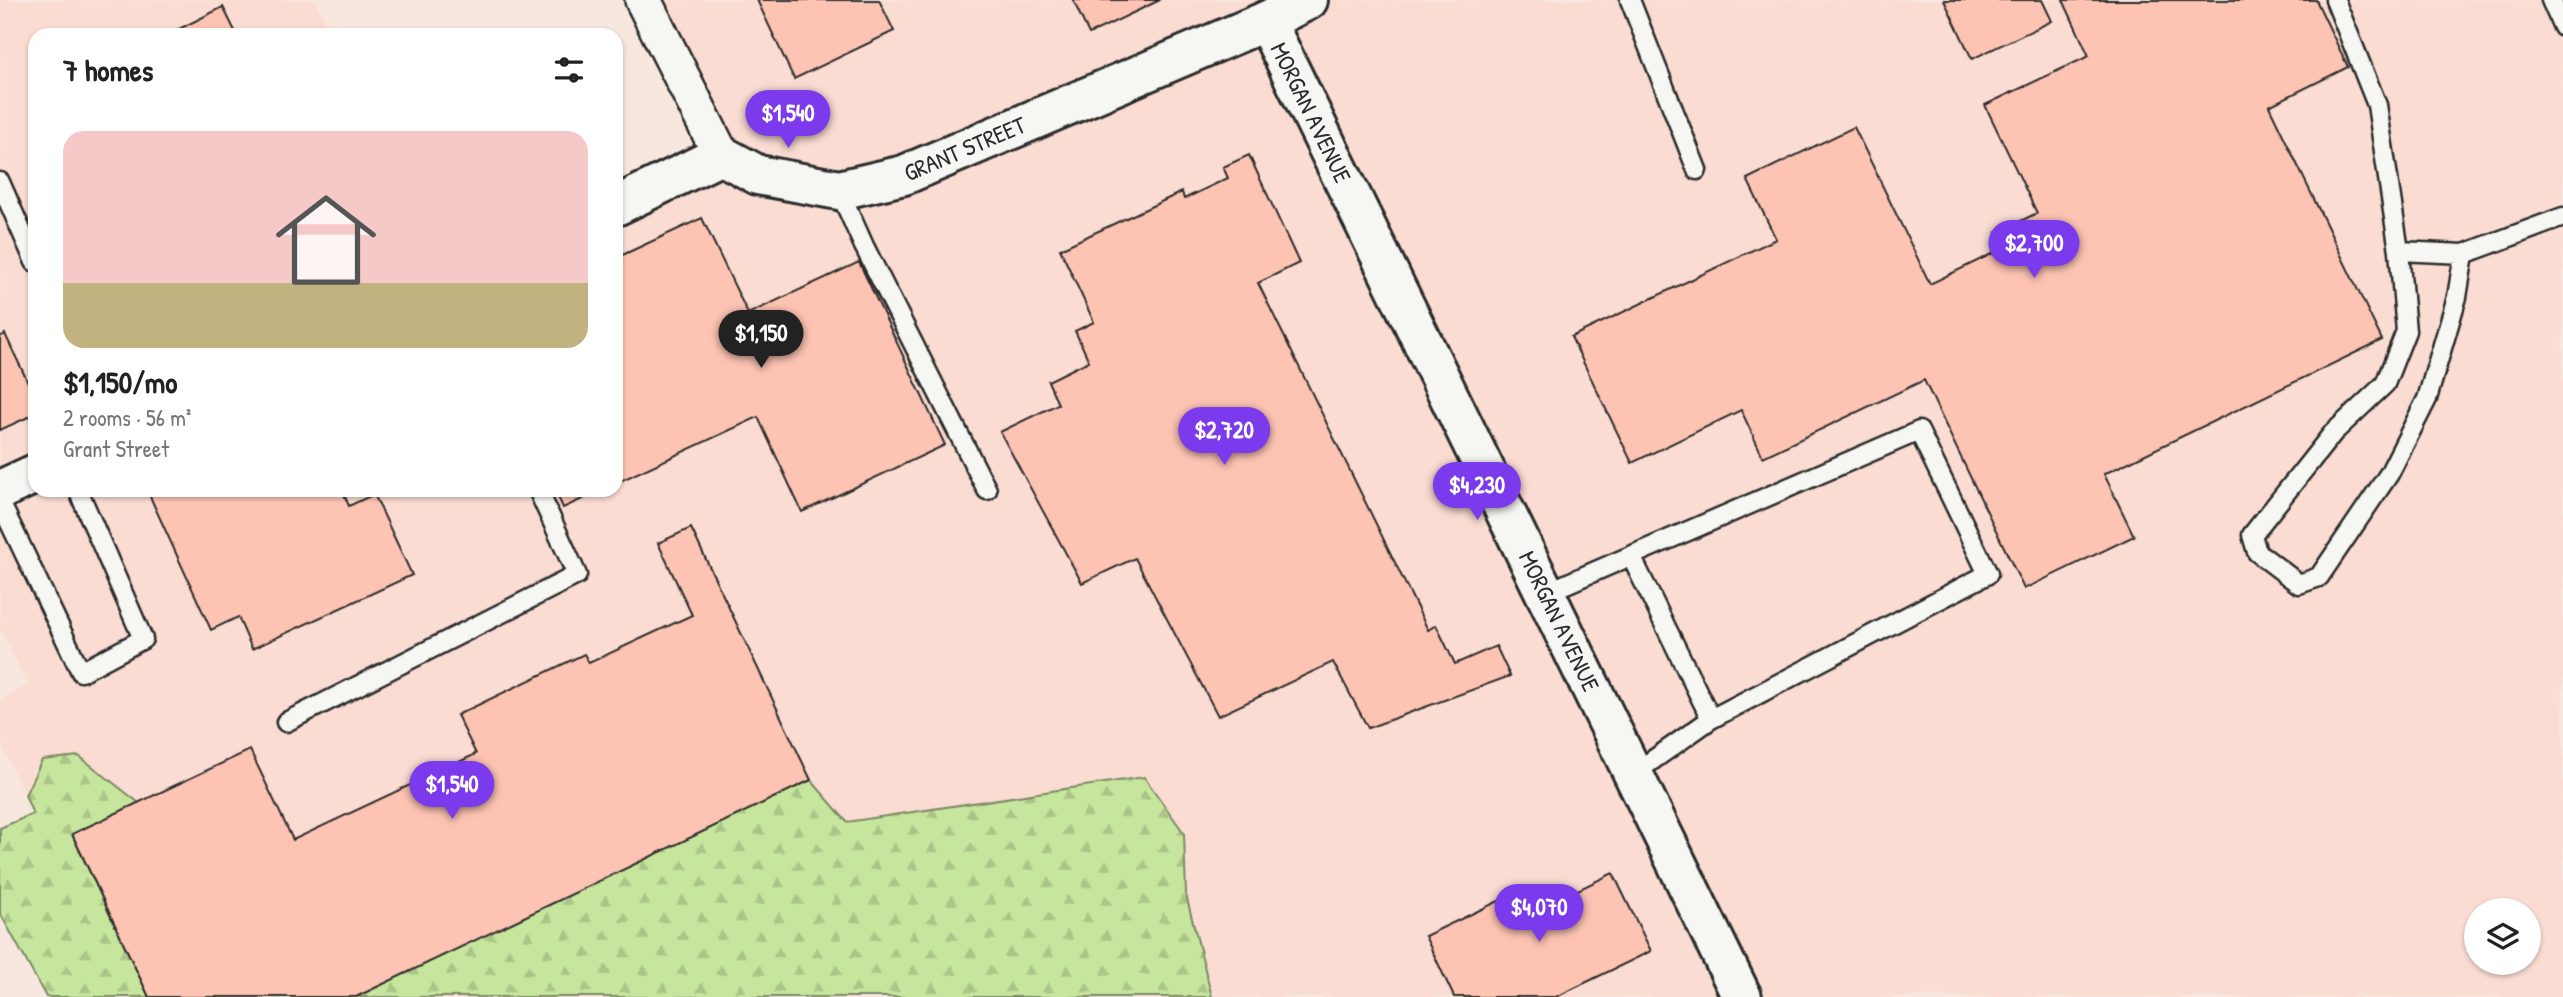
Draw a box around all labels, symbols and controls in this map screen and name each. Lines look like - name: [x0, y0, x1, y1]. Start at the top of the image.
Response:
- street label: MORGAN AVENUE: [1264, 37, 1360, 188]
- text: 7 homes: [63, 50, 153, 90]
- icon: filters: [550, 51, 588, 89]
- pin: $1,540: [731, 90, 845, 150]
- text: $1,540: [761, 97, 815, 128]
- street label: GRANT STREET: [899, 108, 1031, 188]
- icon: home: [263, 177, 389, 303]
- pin: $2,700: [1977, 220, 2091, 280]
- text: $2,700: [2004, 227, 2064, 258]
- pin: $1,150: [704, 310, 818, 370]
- text: $1,150: [734, 317, 788, 348]
- text: $1,150/mo: [63, 362, 177, 402]
- text: 2 rooms · 56 m²: [63, 402, 191, 433]
- pin: $2,720: [1167, 407, 1281, 467]
- text: $2,720: [1194, 414, 1254, 445]
- text: Grant Street: [63, 433, 169, 464]
- pin: $4,230: [1420, 462, 1534, 522]
- text: $4,230: [1449, 469, 1505, 500]
- street label: MORGAN AVENUE: [1512, 545, 1608, 697]
- pin: $1,540: [395, 762, 509, 821]
- text: $1,540: [425, 768, 479, 799]
- pin: $4,070: [1482, 884, 1596, 944]
- text: $4,070: [1511, 891, 1567, 922]
- map controls: [2464, 898, 2541, 975]
- button: layers: [2464, 898, 2541, 975]

